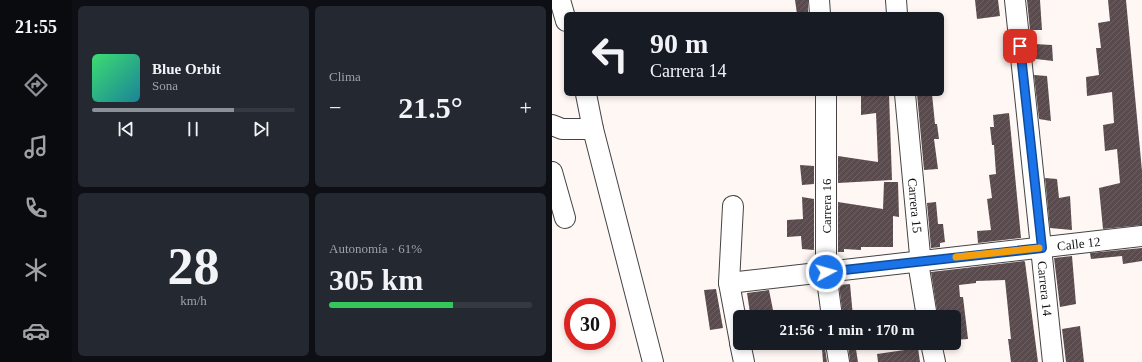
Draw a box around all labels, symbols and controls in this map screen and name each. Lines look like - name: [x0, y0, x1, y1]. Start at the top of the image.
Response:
- text: 21:55: [15, 17, 57, 37]
- icon: left: [584, 28, 636, 80]
- text: 90 m: [650, 28, 708, 59]
- pin: [1003, 29, 1037, 63]
- icon: arrive: [1009, 35, 1031, 57]
- text: Blue Orbit: [152, 61, 221, 77]
- text: Carrera 14: [650, 61, 726, 81]
- text: Clima: [329, 69, 361, 84]
- icon: directions: [22, 71, 50, 99]
- text: Sona: [152, 78, 178, 93]
- text: 21.5°: [398, 91, 463, 124]
- text: −: [329, 95, 341, 120]
- text: +: [520, 95, 532, 120]
- icon: previous: [115, 118, 137, 140]
- icon: pause: [182, 118, 204, 140]
- icon: next: [250, 118, 272, 140]
- icon: music: [22, 133, 50, 161]
- street label: Carrera 15: [905, 177, 925, 234]
- street label: Carrera 16: [819, 178, 834, 234]
- icon: phone: [22, 194, 50, 222]
- street label: Calle 12: [1056, 234, 1101, 254]
- text: 28: [168, 238, 220, 295]
- text: Autonomía · 61%: [329, 241, 422, 256]
- position arrow: [805, 251, 847, 293]
- icon: climate: [22, 256, 50, 284]
- street label: Carrera 14: [1034, 260, 1055, 317]
- text: 305 km: [329, 263, 423, 296]
- text: km/h: [180, 293, 207, 308]
- speed limit sign: 30: [564, 298, 616, 350]
- icon: car: [22, 317, 50, 345]
- text: 21:56 · 1 min · 170 m: [780, 322, 915, 338]

